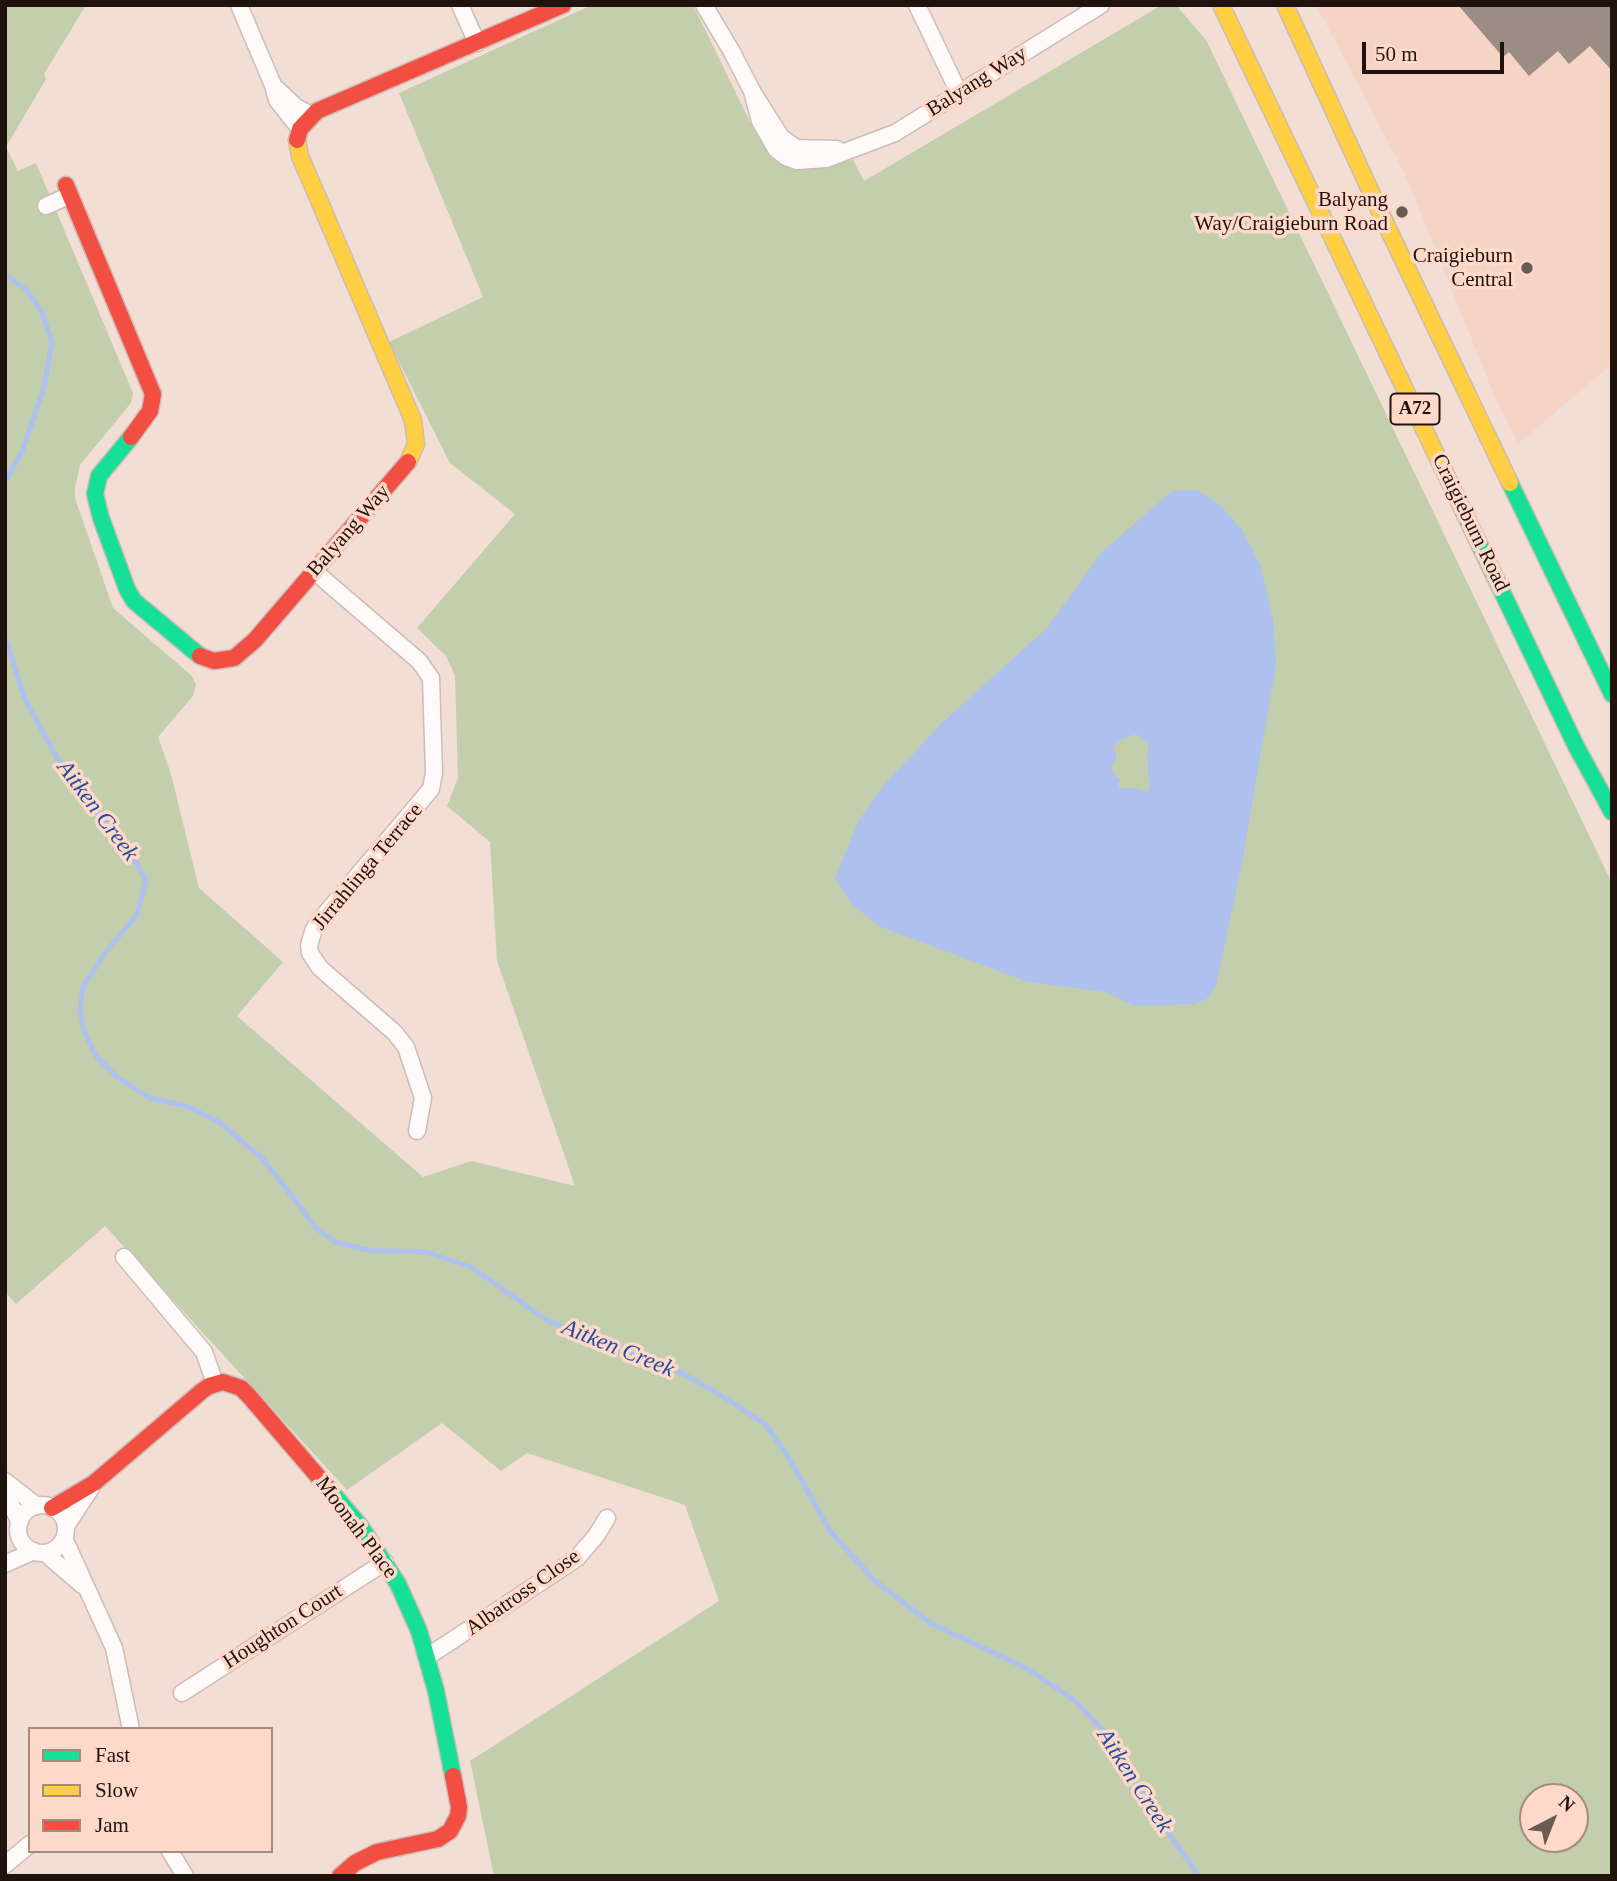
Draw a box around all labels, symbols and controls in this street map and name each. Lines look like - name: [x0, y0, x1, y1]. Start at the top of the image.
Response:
- scale bar: [1365, 28, 1507, 72]
- street label: Balyang Way: [922, 41, 1032, 123]
- text: 50 m: [1375, 42, 1418, 66]
- place label: Balyang Way/Craigieburn Road: [1194, 187, 1388, 237]
- marker: Balyang Way/Craigieburn Road: [1394, 204, 1410, 220]
- place label: Craigieburn Central: [1413, 243, 1513, 293]
- marker: Craigieburn Central: [1519, 260, 1535, 276]
- road number: A72: [1390, 394, 1440, 424]
- street label: Craigieburn Road: [1426, 450, 1514, 596]
- street label: Balyang Way: [302, 480, 396, 582]
- water label: Aitken Creek: [50, 755, 144, 867]
- street label: Jirrahlinga Terrace: [308, 799, 428, 935]
- water label: Aitken Creek: [558, 1314, 678, 1384]
- street label: Moonah Place: [310, 1472, 402, 1584]
- street label: Albatross Close: [461, 1544, 585, 1642]
- street label: Houghton Court: [219, 1579, 347, 1675]
- water label: Aitken Creek: [1090, 1724, 1178, 1838]
- legend: [28, 1727, 273, 1853]
- text: Fast: [95, 1743, 130, 1767]
- text: Slow: [95, 1778, 138, 1802]
- north arrow: [1519, 1783, 1589, 1853]
- text: N: [1555, 1791, 1579, 1816]
- text: Jam: [95, 1813, 129, 1837]

